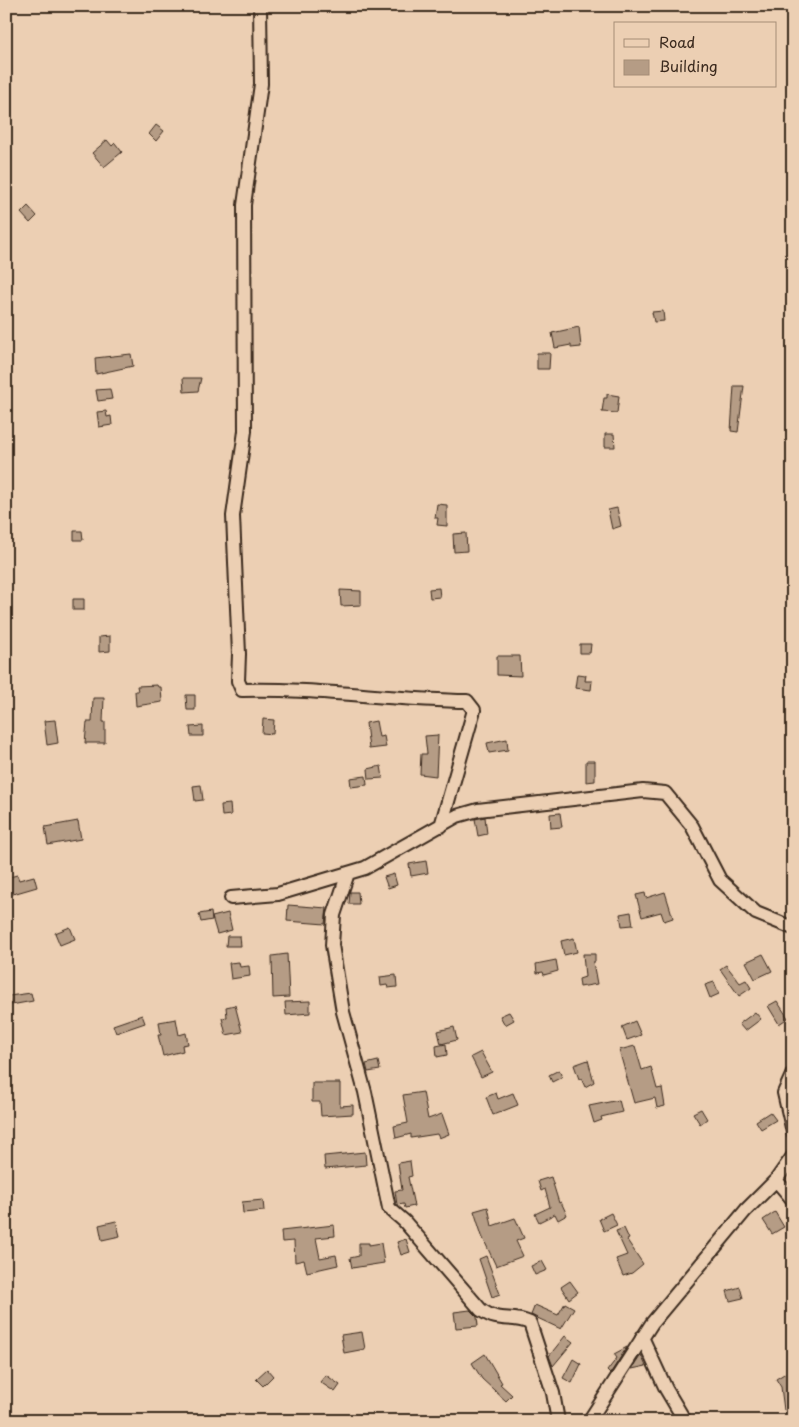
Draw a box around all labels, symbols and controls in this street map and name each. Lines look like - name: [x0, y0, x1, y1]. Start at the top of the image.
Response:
- legend: [614, 22, 776, 88]
- text: Road: [659, 30, 695, 53]
- text: Building: [659, 54, 718, 77]

